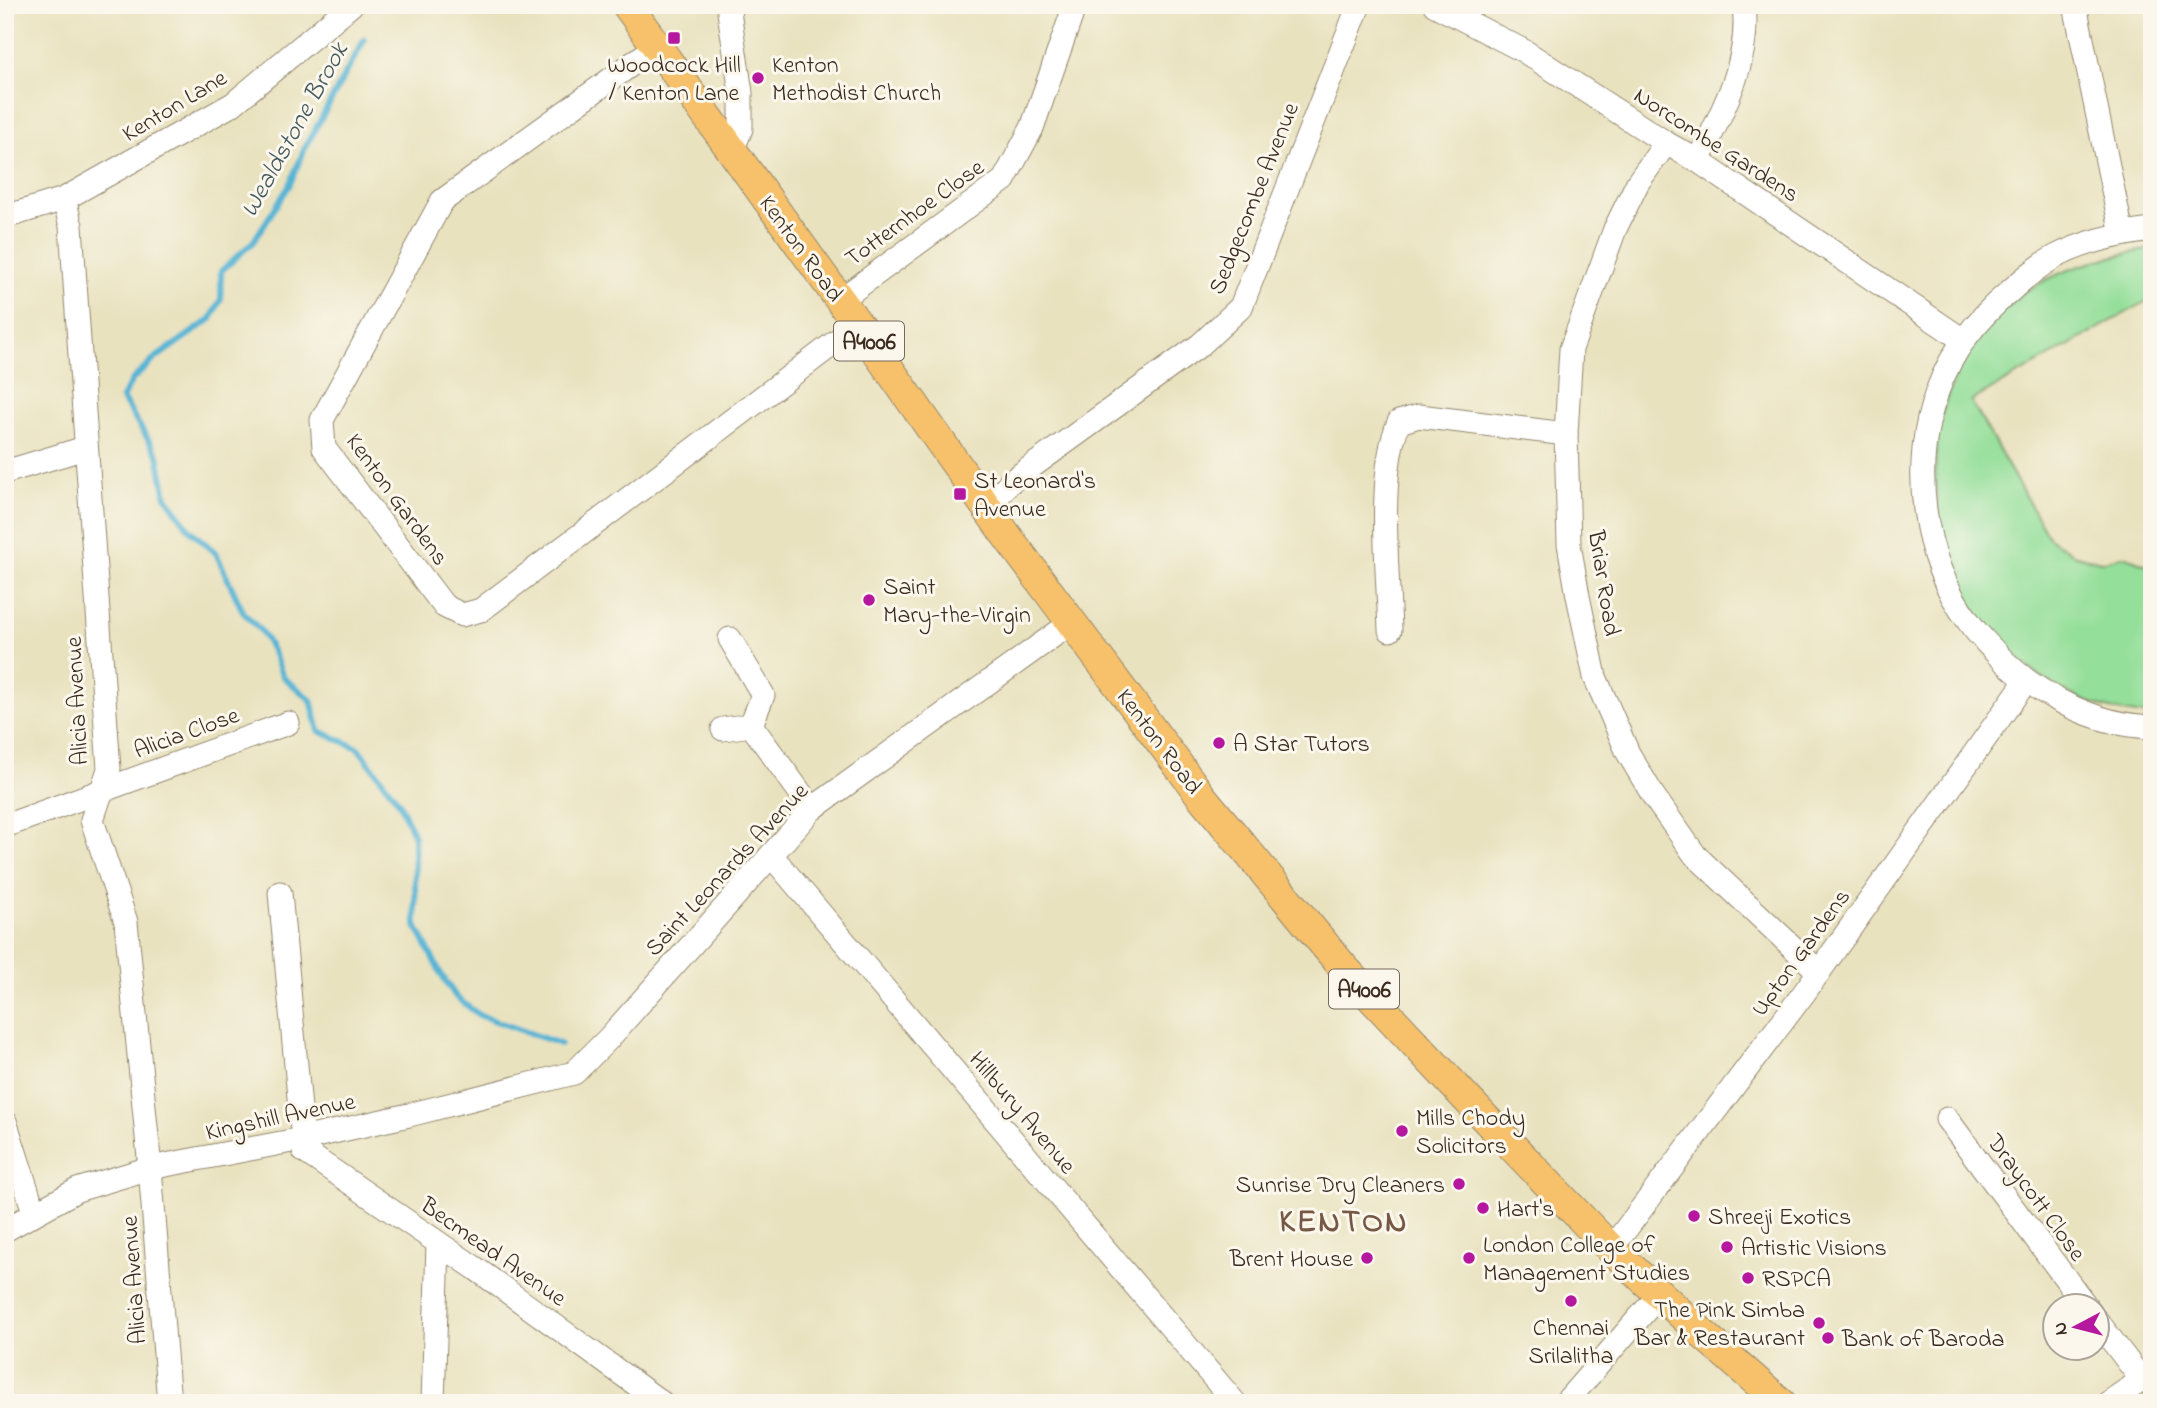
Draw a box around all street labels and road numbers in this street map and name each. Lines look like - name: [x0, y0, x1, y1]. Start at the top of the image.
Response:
- street label: Kenton Lane: [116, 62, 235, 152]
- street label: Norcombe Gardens: [1626, 79, 1805, 213]
- street label: Sedgecombe Avenue: [1201, 98, 1310, 300]
- street label: Totternhoe Close: [839, 151, 993, 277]
- street label: Kenton Road: [749, 189, 851, 311]
- road number: A4006: [834, 322, 904, 360]
- street label: Kenton Gardens: [336, 427, 456, 574]
- street label: Briar Road: [1577, 527, 1628, 639]
- street label: Alicia Avenue: [58, 635, 99, 766]
- street label: Kenton Road: [1106, 682, 1210, 803]
- street label: Alicia Close: [129, 699, 245, 770]
- street label: Saint Leonards Avenue: [638, 776, 818, 965]
- street label: Upton Gardens: [1744, 882, 1860, 1025]
- road number: A4006: [1329, 970, 1399, 1008]
- street label: Hillbury Avenue: [958, 1044, 1083, 1184]
- street label: Kingshill Avenue: [202, 1085, 359, 1151]
- street label: Draycott Close: [1975, 1127, 2093, 1270]
- street label: Becmead Avenue: [412, 1189, 573, 1317]
- street label: Alicia Avenue: [114, 1214, 157, 1345]

